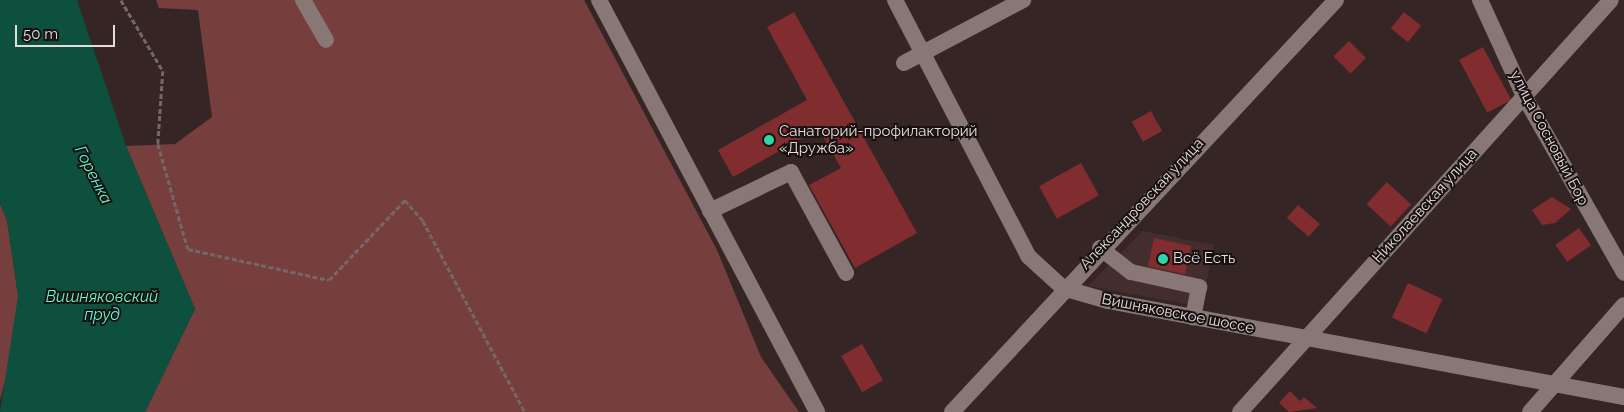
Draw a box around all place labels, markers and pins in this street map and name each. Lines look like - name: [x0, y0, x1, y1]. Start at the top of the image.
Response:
- place label: Санаторий-профилакторий «Дружба»: [779, 122, 977, 157]
- marker: Санаторий-профилакторий «Дружба»: [763, 134, 775, 146]
- place label: Всё Есть: [1173, 250, 1235, 268]
- marker: Всё Есть: [1157, 253, 1169, 265]

